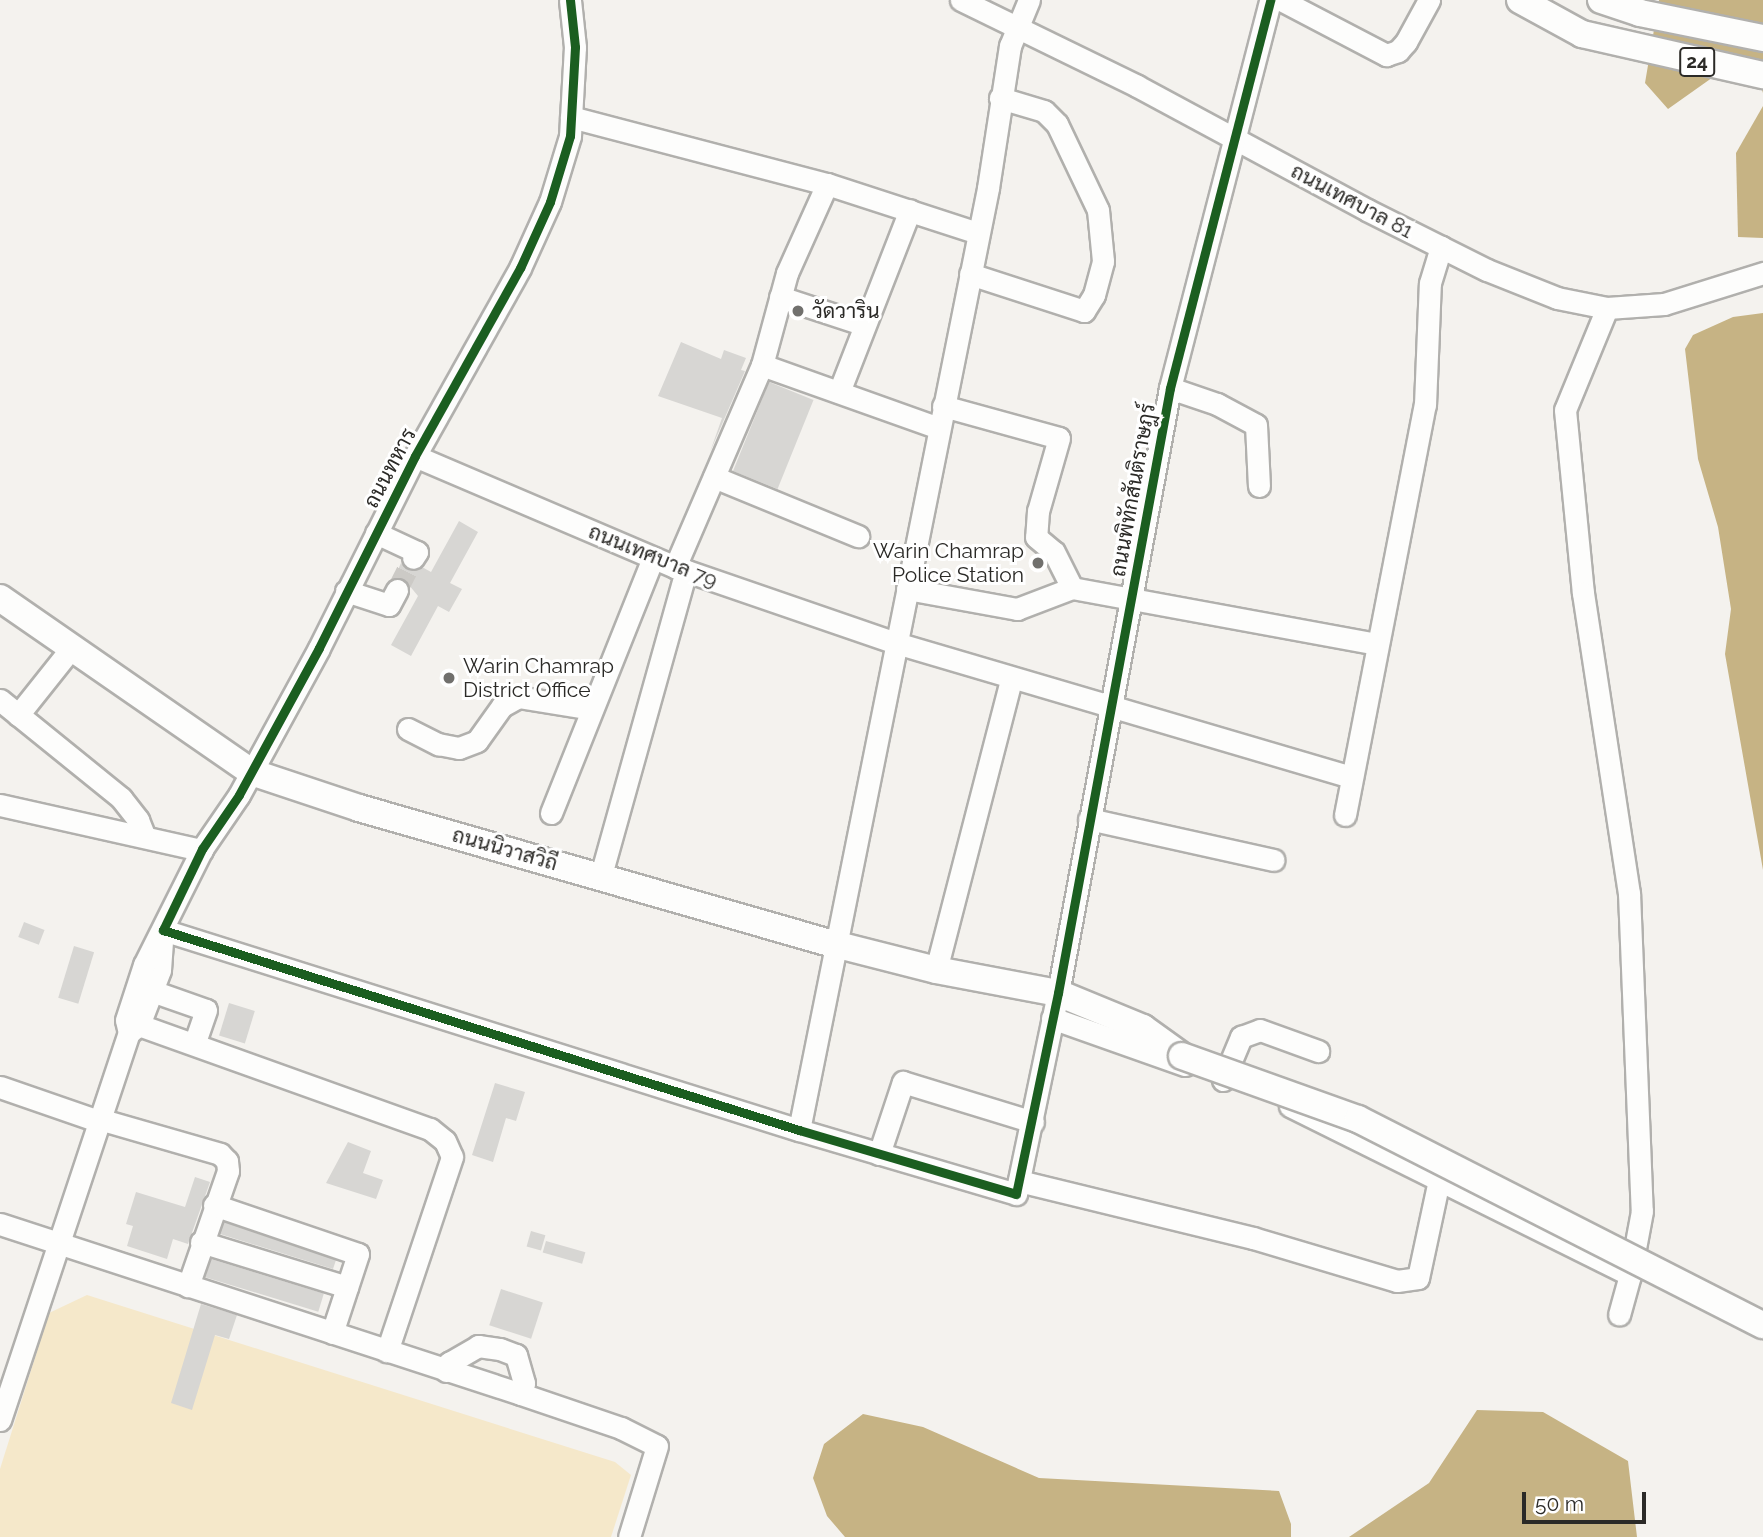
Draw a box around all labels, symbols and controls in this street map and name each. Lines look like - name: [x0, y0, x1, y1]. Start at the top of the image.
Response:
- road number: 24: [1678, 46, 1716, 78]
- street label: ถนนเทศบาล 81: [1287, 158, 1417, 244]
- place label: วัดวาริน: [812, 298, 880, 324]
- marker: วัดวาริน: [790, 303, 806, 319]
- street label: ถนนพิทักสันติราษฎร์: [1105, 401, 1161, 579]
- street label: ถนนทหาร: [359, 424, 421, 512]
- street label: ถนนเทศบาล 79: [585, 519, 721, 593]
- place label: Warin Chamrap Police Station: [873, 538, 1024, 588]
- marker: Warin Chamrap Police Station: [1030, 555, 1046, 571]
- place label: Warin Chamrap District Office: [463, 653, 614, 703]
- marker: Warin Chamrap District Office: [441, 670, 457, 686]
- street label: ถนนนิวาสวิถี: [449, 822, 561, 876]
- scale bar: [1525, 1478, 1649, 1522]
- text: 50 m: [1535, 1491, 1584, 1516]

